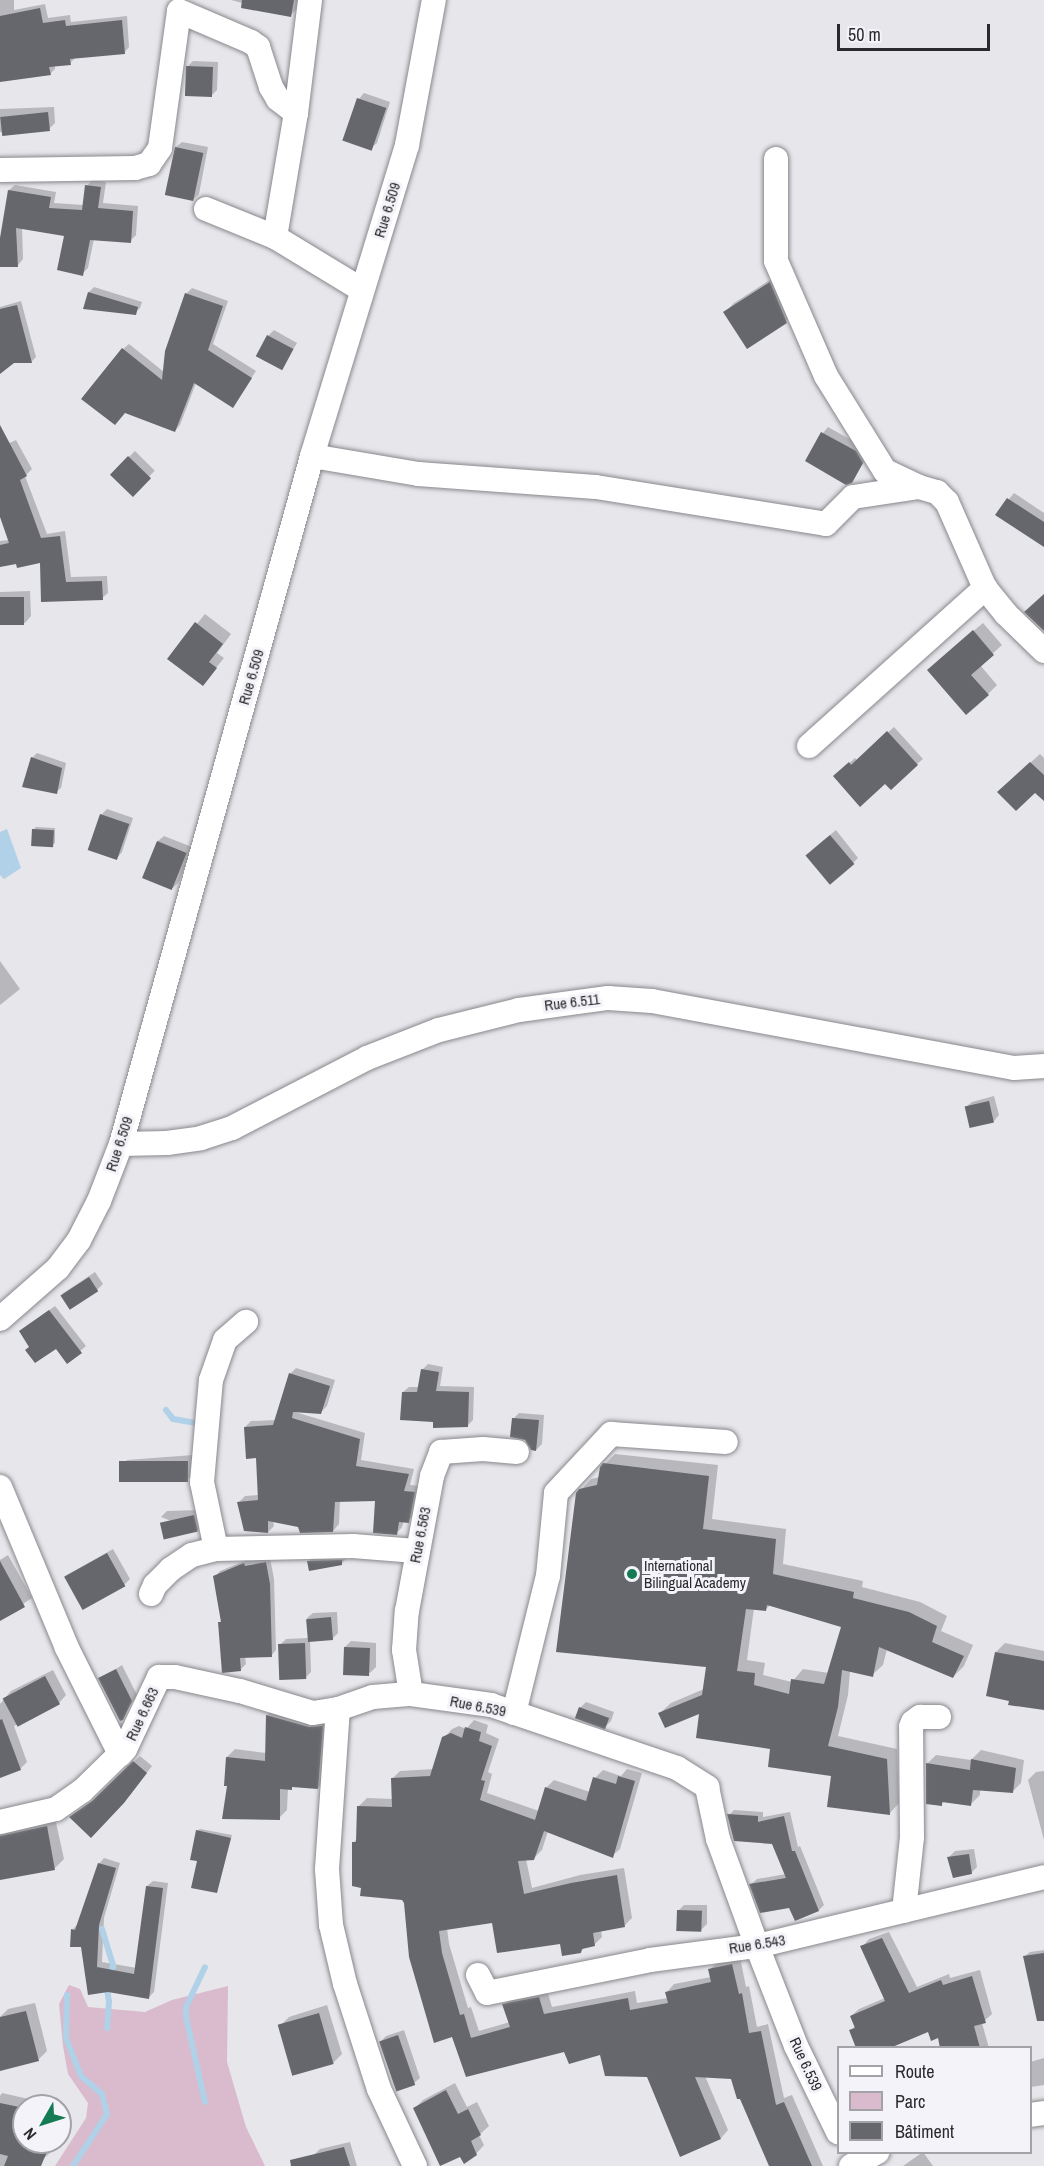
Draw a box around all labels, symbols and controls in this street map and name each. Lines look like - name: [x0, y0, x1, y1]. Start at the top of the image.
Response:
- scale bar: [840, 12, 993, 50]
- text: 50 m: [848, 22, 881, 47]
- street label: Rue 6.509: [370, 180, 404, 240]
- street label: Rue 6.509: [235, 647, 267, 707]
- street label: Rue 6.511: [543, 990, 601, 1014]
- street label: Rue 6.509: [102, 1114, 136, 1174]
- street label: Rue 6.563: [406, 1505, 434, 1565]
- place label: International Bilingual Academy: [644, 1556, 747, 1591]
- marker: International Bilingual Academy: [625, 1567, 639, 1581]
- street label: Rue 6.663: [122, 1684, 162, 1744]
- street label: Rue 6.539: [448, 1692, 508, 1720]
- street label: Rue 6.543: [728, 1931, 786, 1957]
- street label: Rue 6.539: [786, 2034, 826, 2094]
- legend: [837, 2046, 1032, 2154]
- text: Route: [895, 2059, 934, 2084]
- text: Parc: [895, 2089, 925, 2114]
- north arrow: [12, 2094, 72, 2154]
- text: Bâtiment: [895, 2119, 954, 2144]
- text: N: [18, 2123, 41, 2145]

